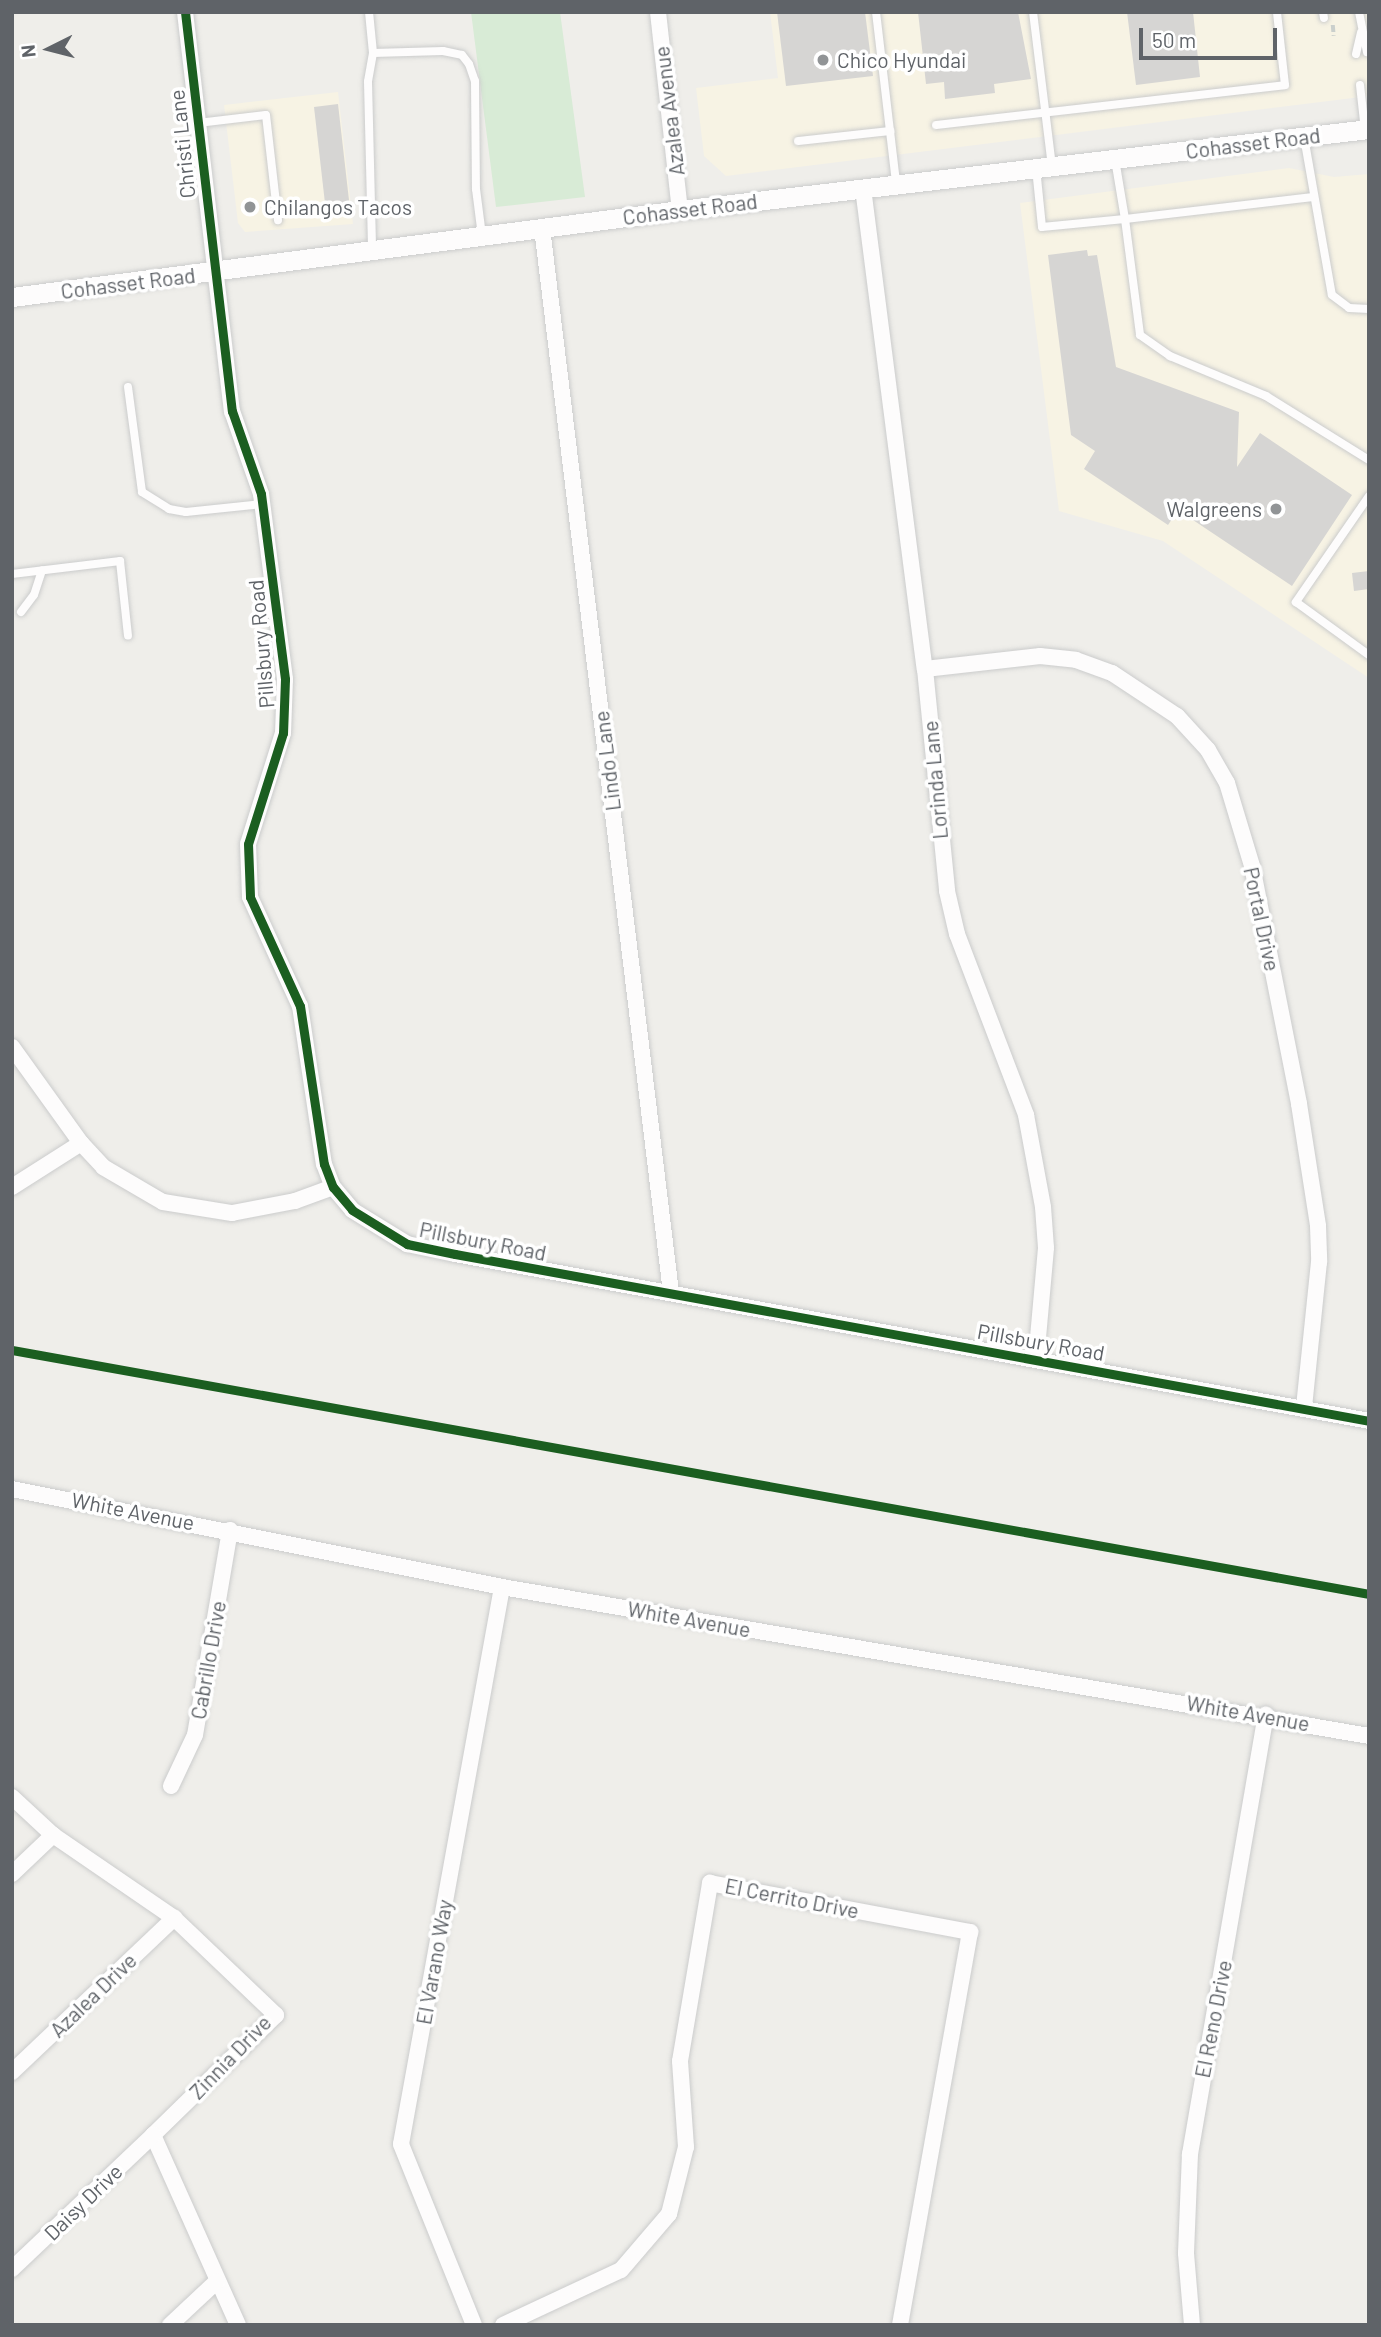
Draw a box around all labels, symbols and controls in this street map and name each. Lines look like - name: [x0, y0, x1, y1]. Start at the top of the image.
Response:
- north arrow: [14, 14, 84, 84]
- scale bar: [1143, 14, 1281, 58]
- text: 50 m: [1152, 27, 1196, 52]
- text: N: [16, 44, 40, 59]
- street label: Azalea Avenue: [649, 45, 689, 177]
- place label: Chico Hyundai: [837, 47, 966, 73]
- marker: Chico Hyundai: [815, 52, 831, 68]
- street label: Christi Lane: [164, 88, 200, 200]
- street label: Cohasset Road: [1184, 122, 1322, 164]
- street label: Cohasset Road: [621, 188, 759, 230]
- place label: Chilangos Tacos: [264, 194, 412, 220]
- marker: Chilangos Tacos: [242, 199, 258, 215]
- street label: Cohasset Road: [59, 262, 197, 304]
- place label: Walgreens: [1166, 496, 1262, 522]
- marker: Walgreens: [1268, 501, 1284, 517]
- street label: Pillsbury Road: [243, 579, 279, 709]
- street label: Lindo Lane: [588, 710, 626, 812]
- street label: Lorinda Lane: [917, 720, 953, 840]
- street label: Portal Drive: [1239, 865, 1285, 973]
- street label: Pillsbury Road: [417, 1216, 549, 1266]
- street label: Pillsbury Road: [975, 1318, 1107, 1366]
- street label: White Avenue: [69, 1487, 197, 1535]
- street label: White Avenue: [625, 1596, 753, 1642]
- street label: Cabrillo Drive: [185, 1599, 231, 1721]
- street label: White Avenue: [1184, 1690, 1312, 1736]
- street label: El Cerrito Drive: [723, 1873, 861, 1923]
- street label: El Varano Way: [411, 1897, 457, 2027]
- street label: Azalea Drive: [45, 1948, 141, 2042]
- street label: El Reno Drive: [1189, 1958, 1237, 2080]
- street label: Zinnia Drive: [184, 2010, 276, 2104]
- street label: Daisy Drive: [39, 2159, 127, 2245]

